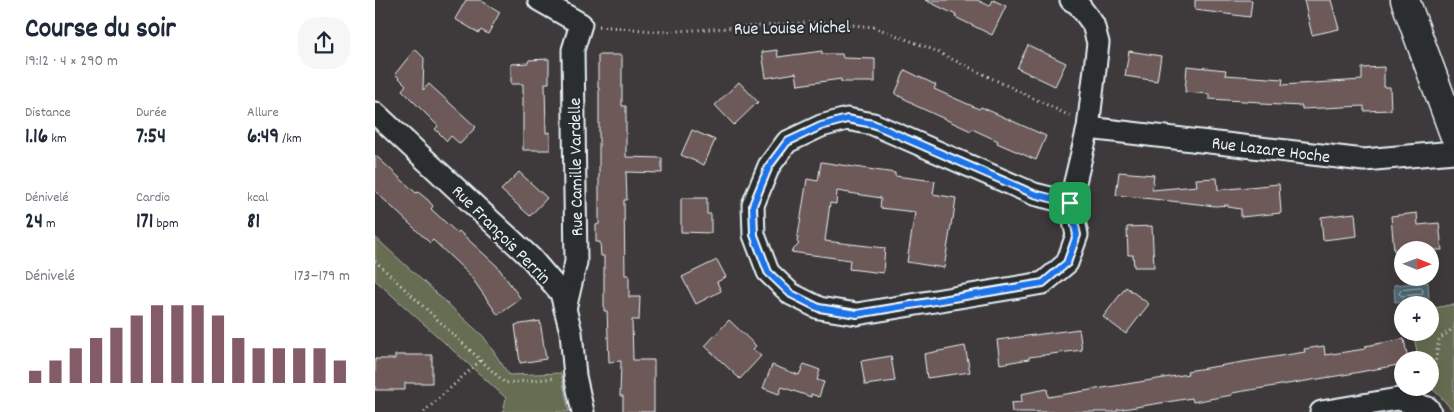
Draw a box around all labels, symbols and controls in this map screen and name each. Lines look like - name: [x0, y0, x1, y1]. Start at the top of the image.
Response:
- text: Course du soir: [25, 11, 176, 51]
- street label: Rue Louise Michel: [734, 16, 851, 43]
- button: share: [298, 17, 350, 69]
- text: 19:12 · 4 × 290 m: [25, 50, 118, 73]
- street label: Rue Camille Vardelle: [564, 97, 591, 237]
- text: Distance: [25, 103, 71, 123]
- text: Durée: [136, 103, 167, 123]
- text: Allure: [247, 103, 279, 123]
- text: 1.16: [25, 123, 48, 153]
- text: 7:54: [136, 123, 166, 153]
- text: 6:49: [247, 123, 279, 153]
- text: km: [48, 129, 67, 149]
- text: /km: [279, 129, 302, 149]
- street label: Rue Lazare Hoche: [1210, 132, 1331, 171]
- street label: Rue François Perrin: [445, 180, 556, 291]
- pin: [1049, 182, 1091, 224]
- text: Dénivelé: [25, 188, 69, 208]
- text: Cardio: [136, 188, 170, 208]
- text: kcal: [247, 188, 268, 208]
- icon: arrive: [1056, 189, 1084, 217]
- text: 24: [25, 208, 43, 238]
- text: 171: [136, 208, 153, 238]
- text: 81: [247, 208, 260, 238]
- text: m: [43, 214, 56, 234]
- text: bpm: [153, 214, 179, 234]
- north arrow: [1394, 241, 1439, 286]
- map controls: [1394, 241, 1439, 396]
- text: Dénivelé: [25, 265, 75, 288]
- text: 173–179 m: [294, 265, 350, 288]
- button: +: [1394, 296, 1439, 341]
- button: −: [1394, 351, 1439, 396]

